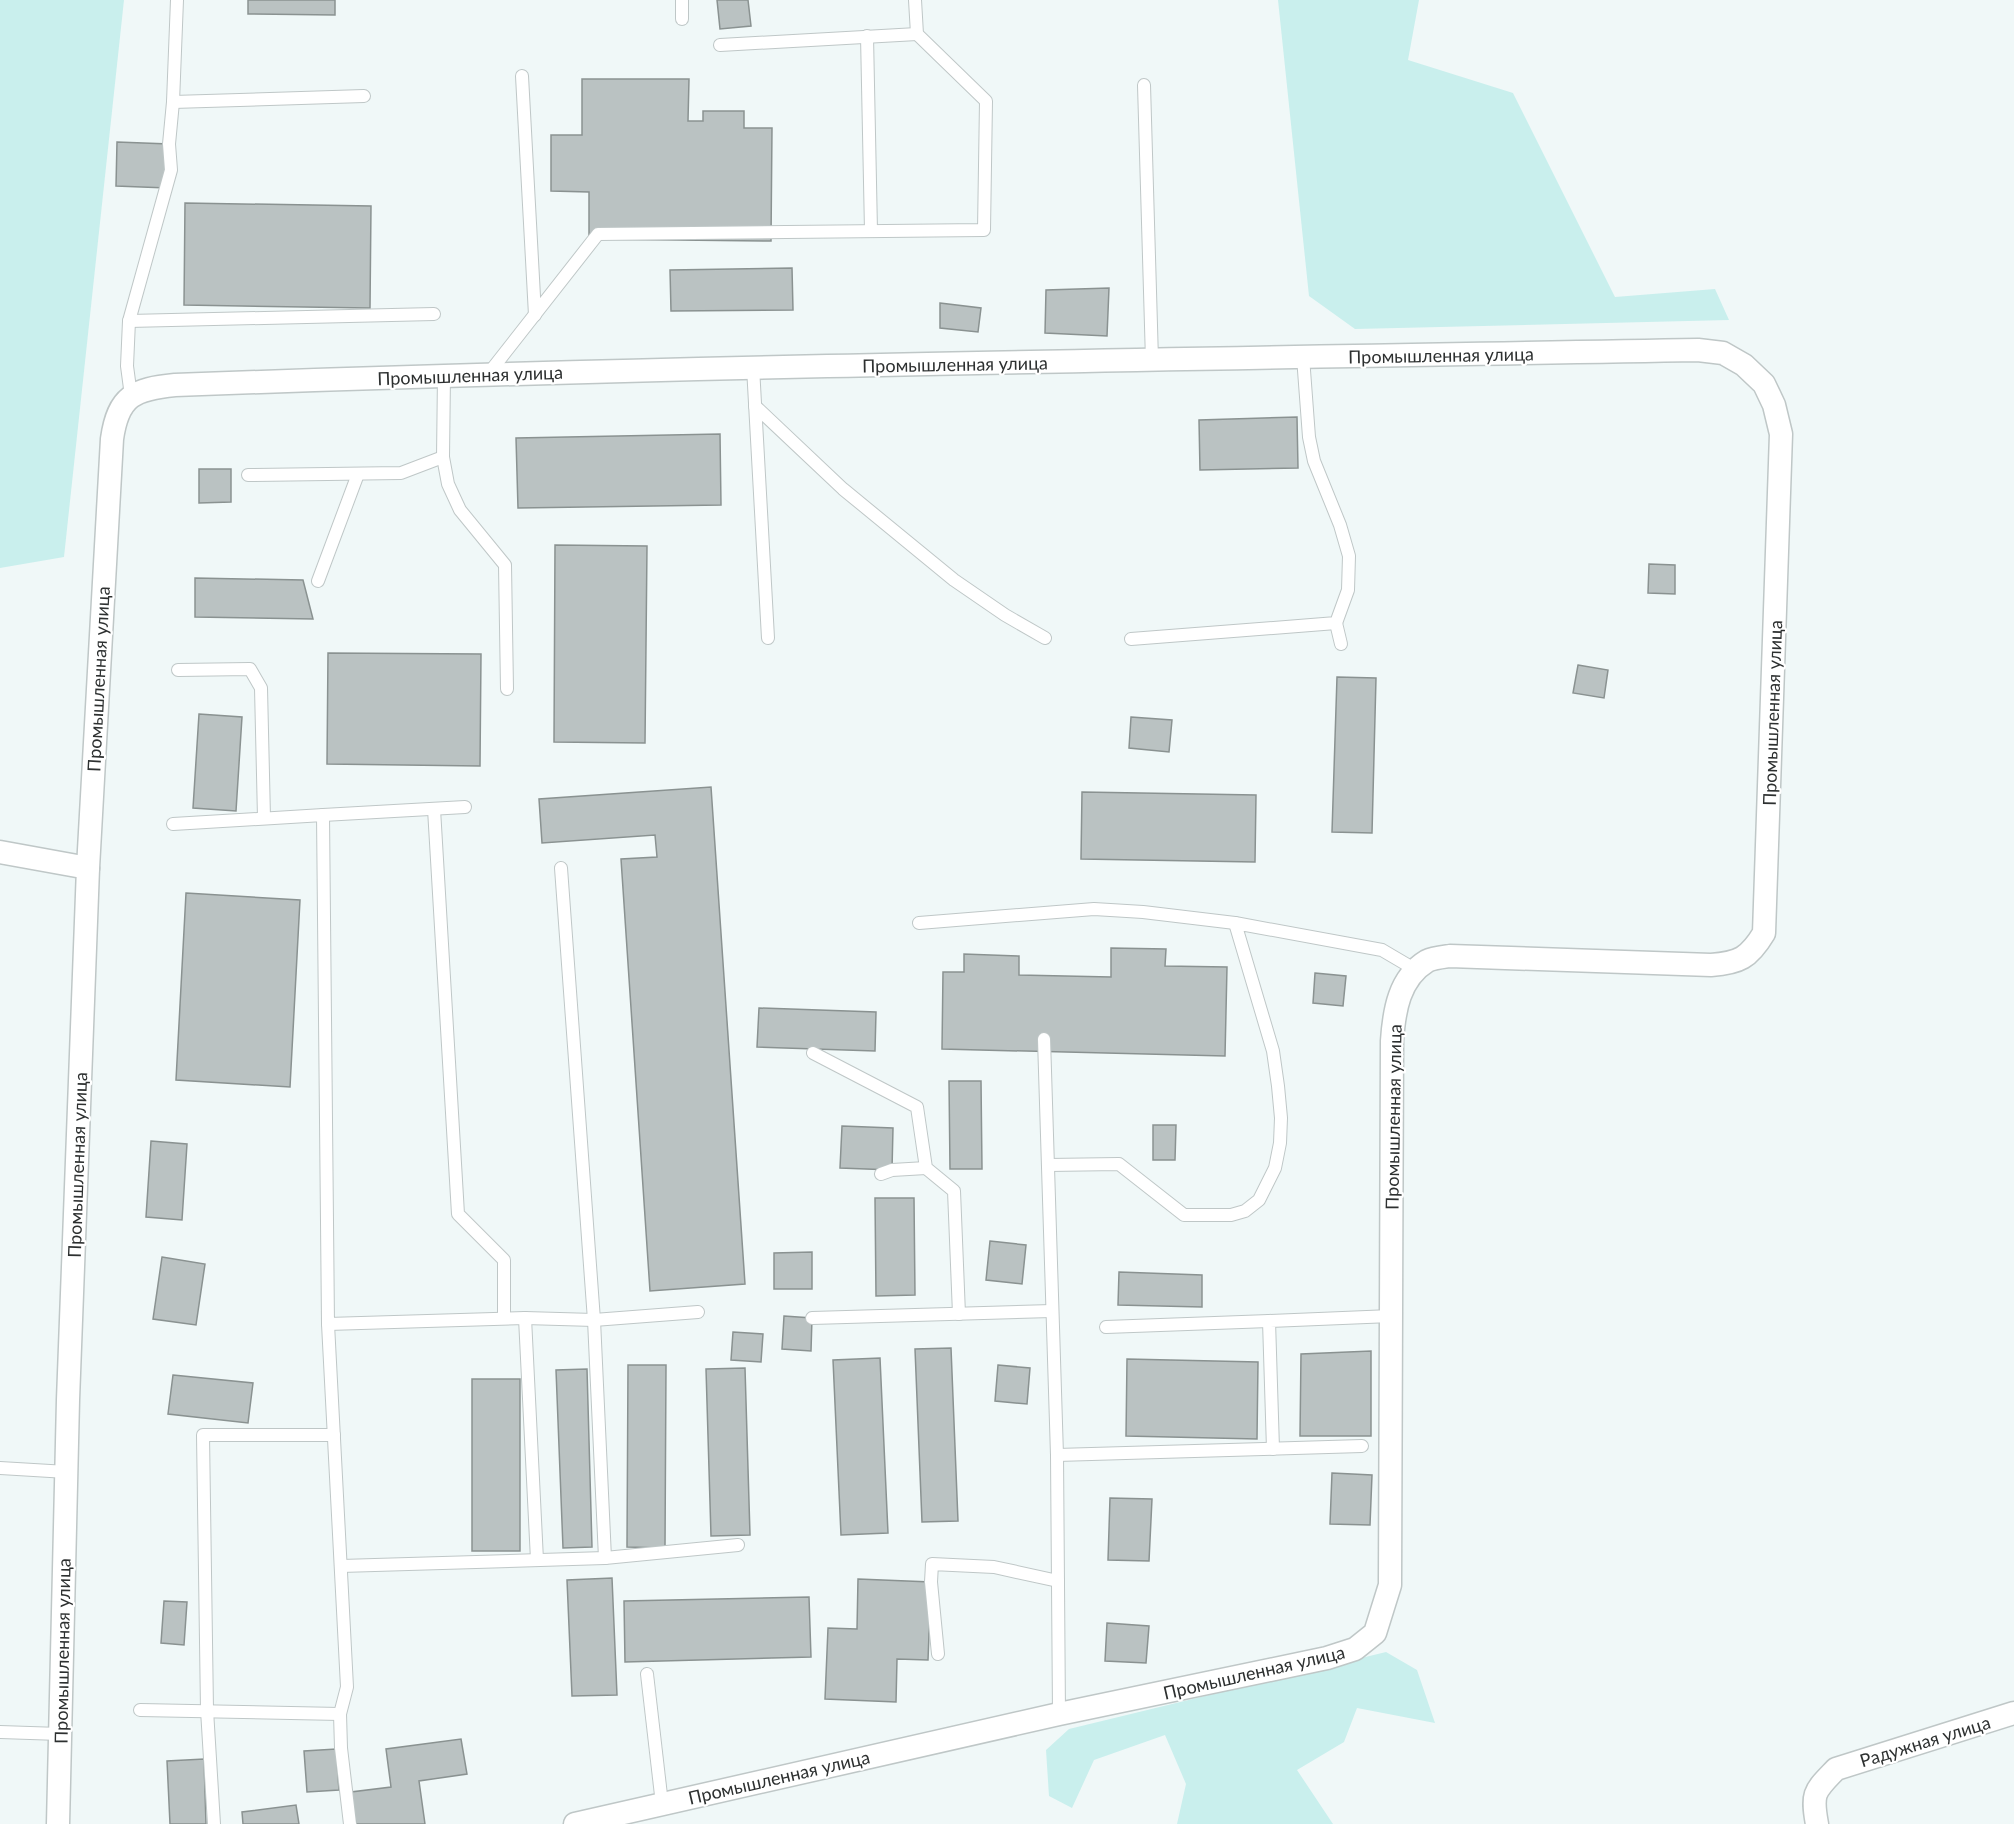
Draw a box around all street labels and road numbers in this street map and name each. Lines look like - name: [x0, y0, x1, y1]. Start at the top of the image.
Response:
- street label: Промышленная улица: [1348, 342, 1534, 368]
- street label: Промышленная улица: [862, 351, 1048, 377]
- street label: Промышленная улица: [377, 361, 563, 389]
- street label: Промышленная улица: [82, 586, 114, 772]
- street label: Промышленная улица: [1758, 620, 1786, 806]
- street label: Промышленная улица: [1380, 1024, 1406, 1210]
- street label: Промышленная улица: [63, 1072, 91, 1258]
- street label: Промышленная улица: [49, 1558, 75, 1744]
- street label: Промышленная улица: [1161, 1640, 1347, 1704]
- street label: Радужная улица: [1857, 1711, 1993, 1771]
- street label: Промышленная улица: [686, 1745, 872, 1809]

